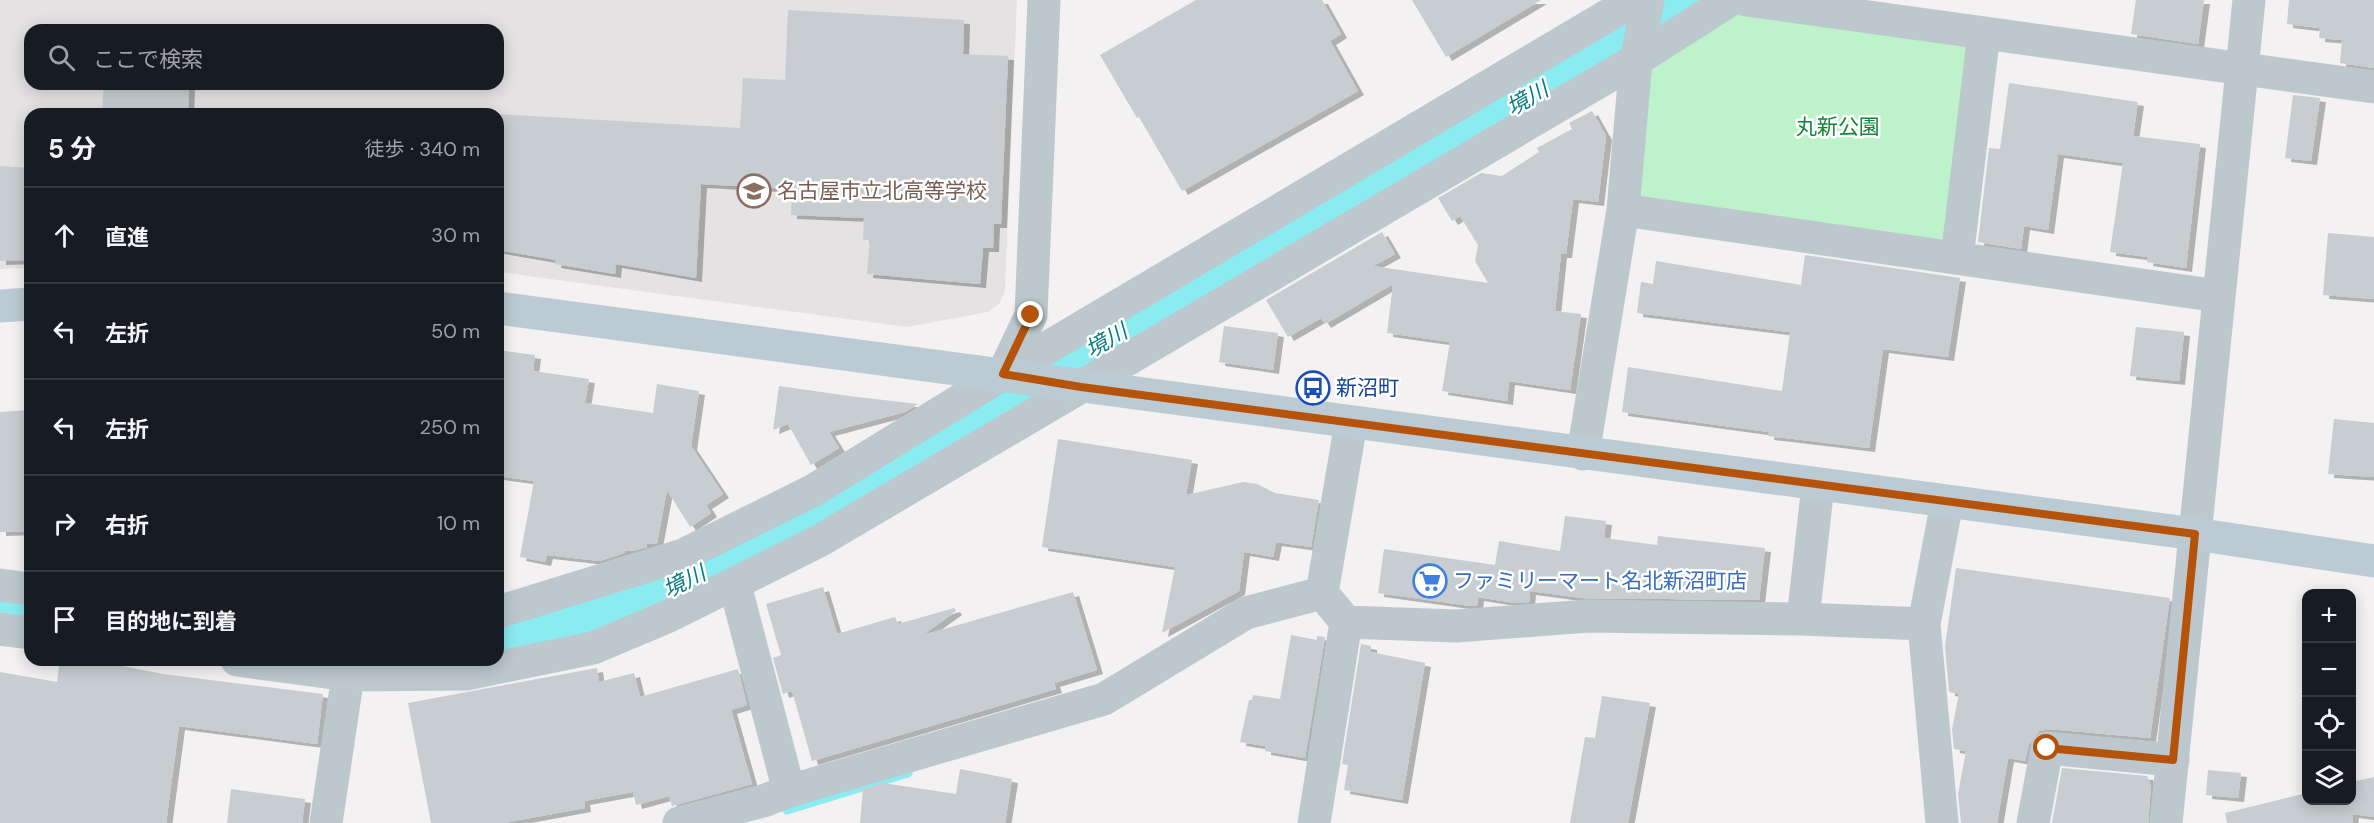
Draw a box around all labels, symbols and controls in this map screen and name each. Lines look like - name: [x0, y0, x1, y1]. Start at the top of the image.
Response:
- search box: [24, 24, 504, 90]
- icon: search: [45, 41, 78, 74]
- text: ここで検索: [93, 45, 203, 74]
- water label: 境川: [1501, 74, 1555, 122]
- park label: 丸新公園: [1796, 113, 1880, 141]
- text: 5 分: [48, 132, 96, 166]
- text: 徒歩 · 340 m: [365, 136, 480, 162]
- school or university icon: 名古屋市立北高等学校: [736, 173, 772, 209]
- place label: 名古屋市立北高等学校: [777, 177, 987, 205]
- icon: ahead: [48, 219, 81, 252]
- text: 30 m: [431, 222, 480, 248]
- text: 直進: [105, 223, 149, 252]
- route end: [1017, 301, 1043, 327]
- icon: left: [48, 315, 81, 348]
- water label: 境川: [1080, 316, 1134, 364]
- text: 50 m: [431, 318, 480, 344]
- text: 左折: [105, 319, 149, 348]
- bus stop icon: 新沼町: [1295, 370, 1331, 406]
- place label: 新沼町: [1336, 374, 1399, 402]
- icon: left: [48, 411, 81, 444]
- text: 250 m: [419, 414, 480, 440]
- text: 左折: [105, 415, 149, 444]
- icon: right: [48, 507, 81, 540]
- text: 10 m: [437, 510, 480, 536]
- text: 右折: [105, 511, 149, 540]
- water label: 境川: [658, 558, 712, 604]
- supermarket icon: ファミリーマート名北新沼町店: [1412, 563, 1448, 599]
- place label: ファミリーマート名北新沼町店: [1453, 567, 1747, 595]
- map controls: [2302, 589, 2356, 805]
- button: +: [2302, 589, 2356, 643]
- icon: arrive: [48, 603, 81, 636]
- text: 目的地に到着: [105, 607, 237, 636]
- button: −: [2302, 643, 2356, 697]
- button: locate: [2302, 697, 2356, 751]
- route start: [2033, 734, 2059, 760]
- button: layers: [2302, 751, 2356, 805]

